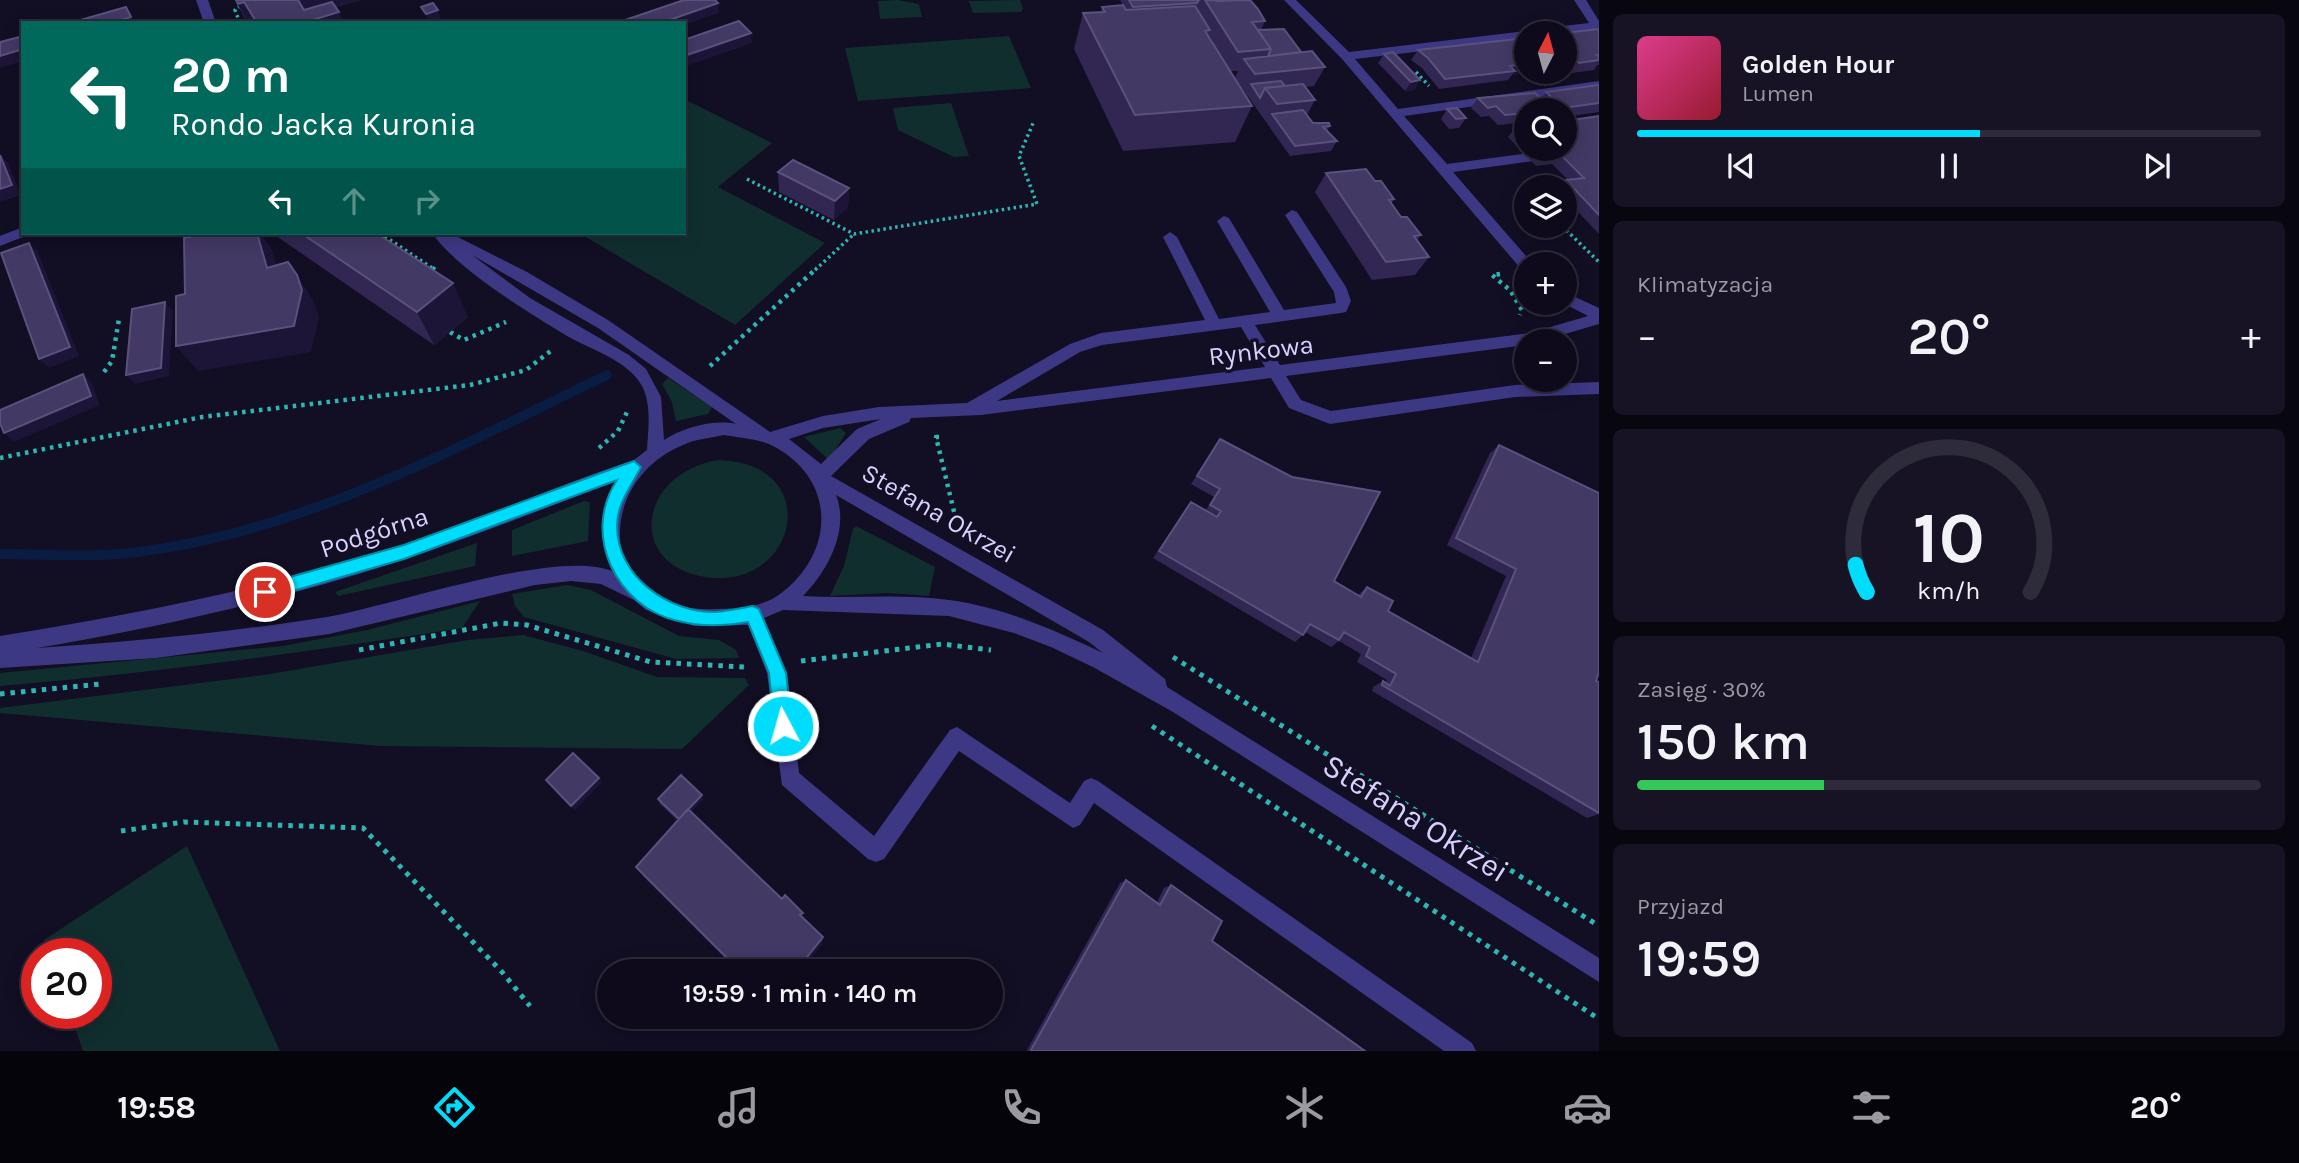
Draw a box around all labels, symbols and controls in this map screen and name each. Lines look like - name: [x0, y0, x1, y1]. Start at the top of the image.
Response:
- north arrow: [1514, 21, 1577, 84]
- map controls: [1514, 21, 1577, 392]
- text: 20 m: [171, 47, 291, 104]
- icon: left: [56, 49, 147, 140]
- text: Golden Hour: [1742, 49, 1894, 80]
- text: Lumen: [1742, 80, 1814, 107]
- button: search: [1514, 98, 1577, 161]
- text: Rondo Jacka Kuronia: [171, 106, 476, 143]
- icon: previous: [1722, 147, 1760, 185]
- icon: pause: [1930, 147, 1968, 185]
- icon: next: [2138, 147, 2176, 185]
- button: layers: [1514, 175, 1577, 238]
- icon: left: [262, 182, 300, 220]
- icon: ahead: [335, 182, 373, 220]
- icon: right: [408, 182, 446, 220]
- button: +: [1514, 252, 1577, 315]
- text: Klimatyzacja: [1637, 271, 1773, 298]
- text: 20°: [1908, 306, 1990, 367]
- text: −: [1637, 314, 1657, 359]
- text: +: [2241, 314, 2261, 359]
- street label: Rynkowa: [1207, 329, 1315, 372]
- button: −: [1514, 329, 1577, 392]
- street label: Stefana Okrzei: [856, 457, 1021, 570]
- text: 10: [1913, 495, 1985, 580]
- street label: Podgórna: [316, 500, 432, 565]
- pin: [235, 562, 295, 622]
- icon: arrive: [246, 573, 284, 611]
- text: km/h: [1917, 575, 1981, 604]
- text: Zasięg · 30%: [1637, 676, 1766, 703]
- position arrow: [746, 689, 820, 763]
- text: 150 km: [1637, 711, 1810, 772]
- street label: Stefana Okrzei: [1316, 746, 1516, 890]
- text: Przyjazd: [1637, 893, 1724, 920]
- text: 19:59: [1637, 928, 1761, 989]
- speed limit sign: 20: [21, 938, 112, 1029]
- text: 19:59 · 1 min · 140 m: [683, 978, 917, 1009]
- icon: directions: [430, 1083, 479, 1132]
- icon: music: [714, 1083, 763, 1132]
- icon: phone: [997, 1083, 1046, 1132]
- icon: climate: [1280, 1083, 1329, 1132]
- icon: car: [1563, 1083, 1612, 1132]
- icon: filters: [1847, 1083, 1896, 1132]
- text: 19:58: [117, 1089, 196, 1126]
- text: 20°: [2130, 1089, 2182, 1126]

